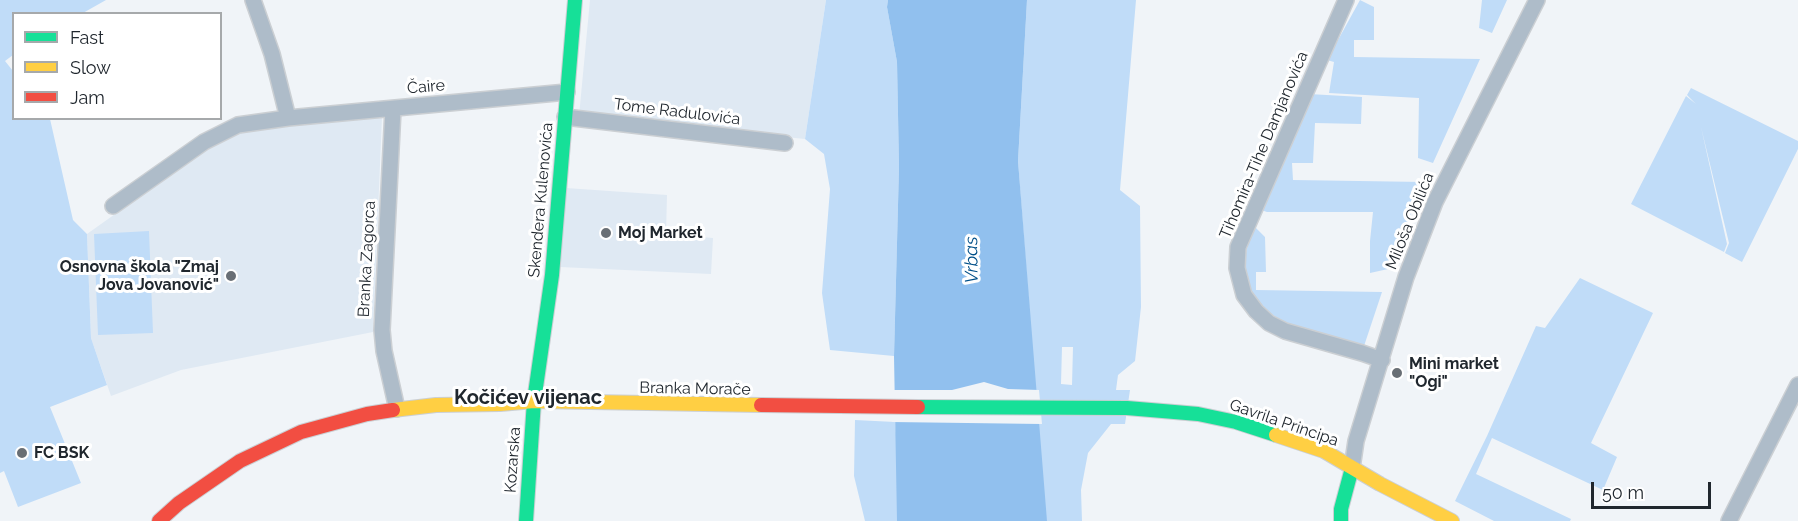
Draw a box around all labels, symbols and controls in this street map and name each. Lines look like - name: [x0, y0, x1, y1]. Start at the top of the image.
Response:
- legend: [12, 12, 222, 120]
- text: Fast: [70, 27, 104, 48]
- street label: Tihomira-Tihe Damjanovića: [1216, 48, 1312, 242]
- text: Slow: [70, 57, 111, 78]
- street label: Čaire: [406, 76, 446, 98]
- text: Jam: [70, 87, 105, 108]
- street label: Tome Radulovića: [613, 95, 741, 129]
- street label: Skendera Kulenovića: [525, 122, 557, 278]
- street label: Miloša Obilića: [1382, 170, 1438, 272]
- street label: Branka Zagorca: [354, 200, 380, 318]
- place label: Moj Market: [618, 223, 703, 243]
- marker: Moj Market: [599, 226, 613, 240]
- water label: Vrbas: [961, 236, 983, 284]
- place label: Osnovna škola "Zmaj Jova Jovanović": [60, 257, 219, 295]
- marker: Osnovna škola "Zmaj Jova Jovanović": [224, 269, 238, 283]
- place label: Mini market "Ogi": [1409, 354, 1499, 392]
- marker: Mini market "Ogi": [1390, 366, 1404, 380]
- street label: Branka Morače: [639, 378, 751, 400]
- district label: Kočićev vijenac: [454, 386, 602, 410]
- street label: Gavrila Principa: [1227, 395, 1341, 451]
- street label: Kozarska: [501, 426, 525, 494]
- place label: FC BSK: [34, 443, 89, 463]
- marker: FC BSK: [15, 446, 29, 460]
- scale bar: [1594, 470, 1714, 508]
- text: 50 m: [1602, 482, 1644, 503]

